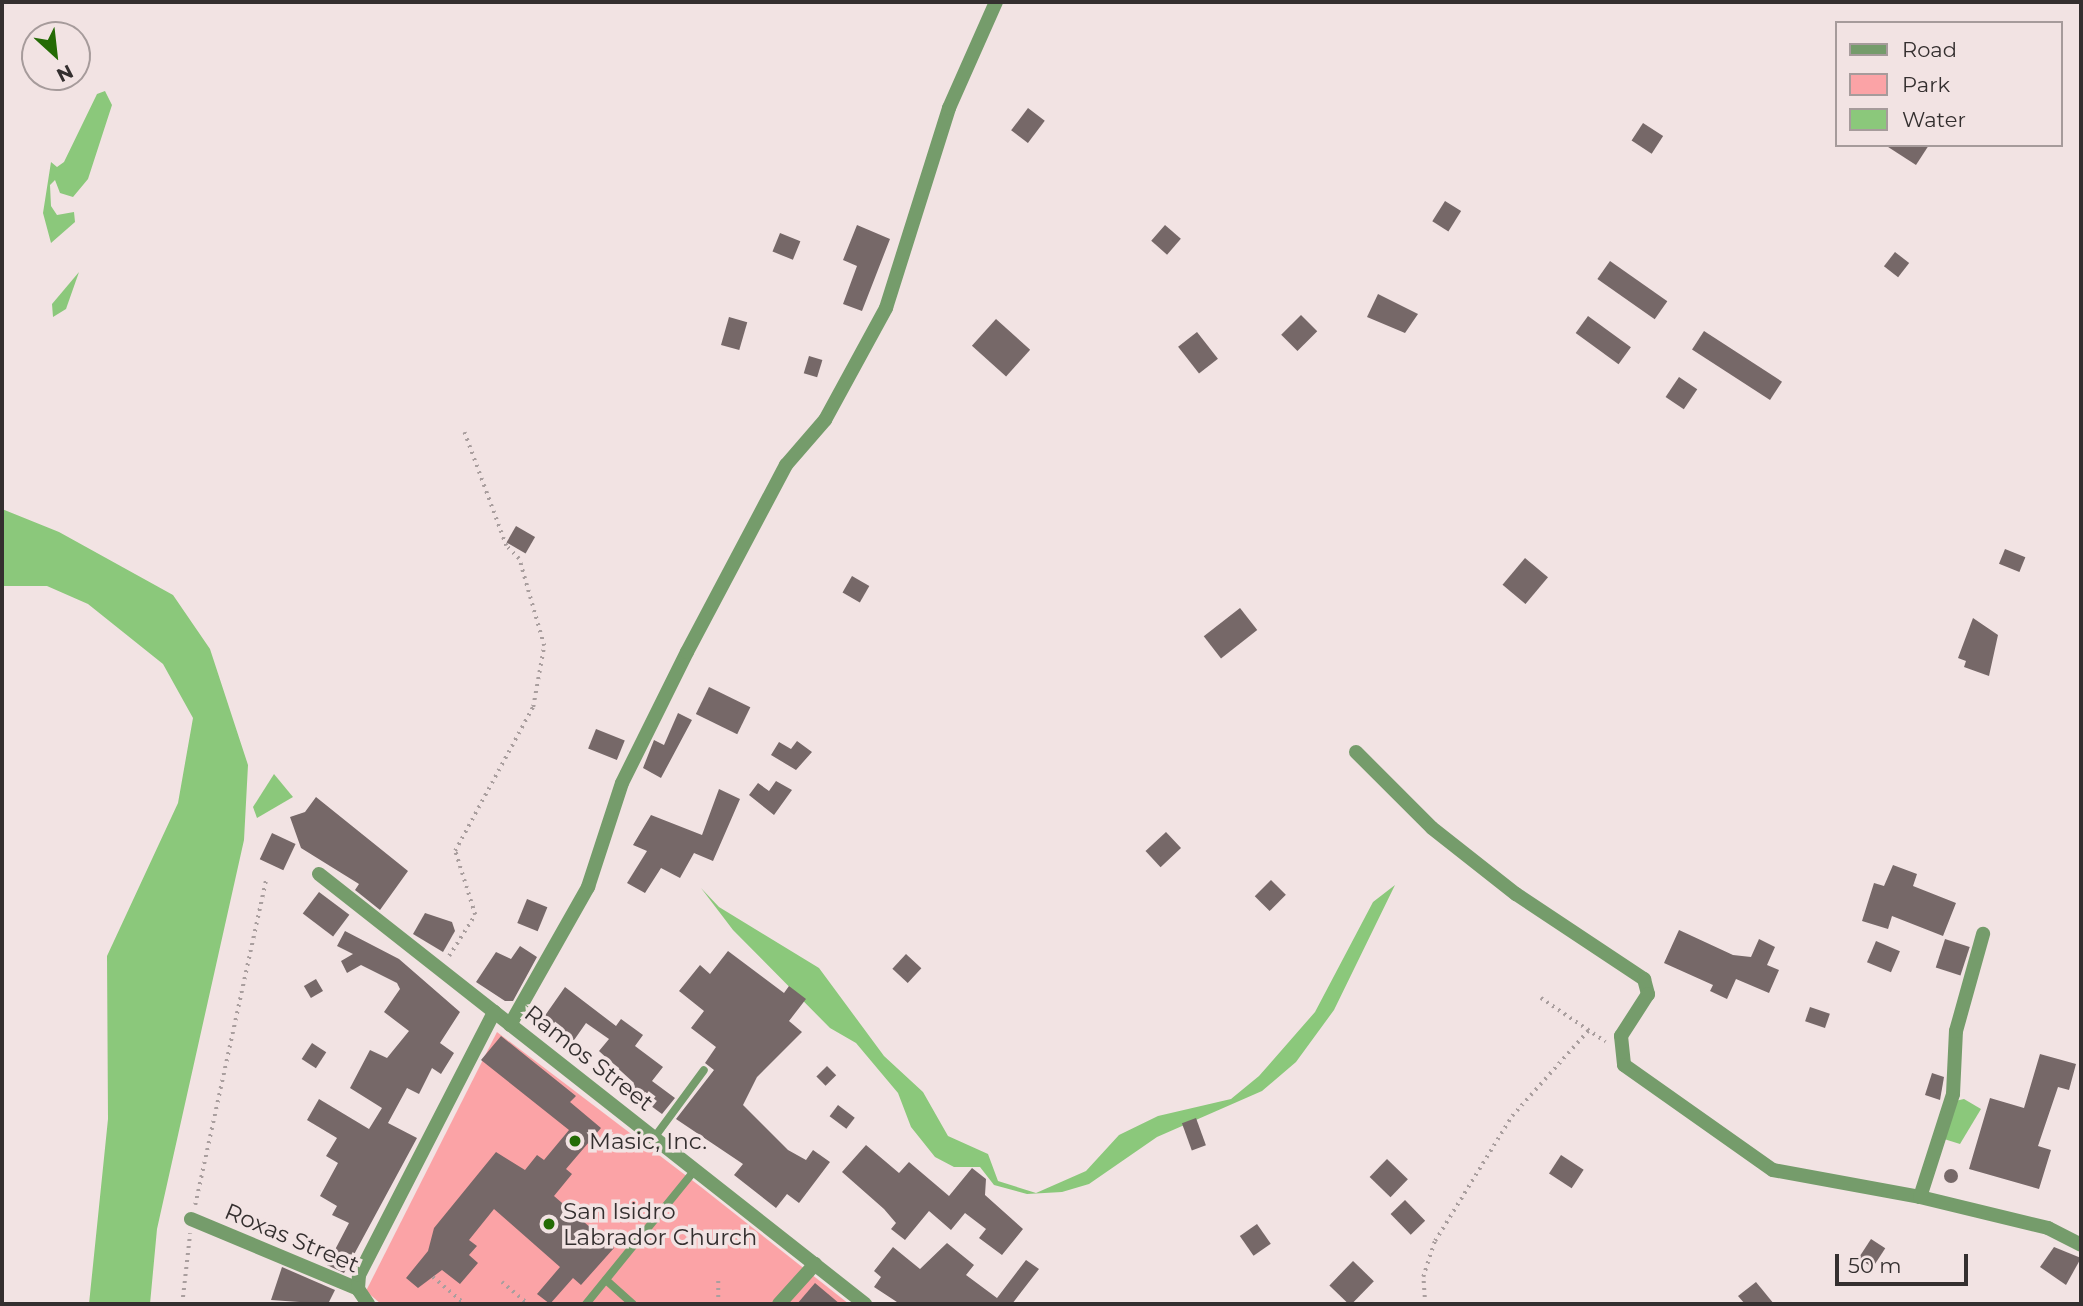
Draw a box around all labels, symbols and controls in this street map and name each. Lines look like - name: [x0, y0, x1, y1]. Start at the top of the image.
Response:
- north arrow: [21, 21, 91, 91]
- legend: [1834, 21, 2062, 147]
- text: Road: [1902, 37, 1957, 62]
- text: N: [53, 60, 77, 87]
- text: Park: [1902, 72, 1950, 97]
- text: Water: [1902, 107, 1966, 132]
- street label: Ramos Street: [519, 999, 659, 1117]
- place label: Masic, Inc.: [589, 1127, 707, 1155]
- marker: Masic, Inc.: [567, 1133, 583, 1149]
- street label: Roxas Street: [221, 1197, 363, 1279]
- place label: San Isidro Labrador Church: [563, 1197, 757, 1251]
- marker: San Isidro Labrador Church: [541, 1216, 557, 1232]
- scale bar: [1838, 1240, 1971, 1284]
- text: 50 m: [1848, 1253, 1902, 1278]

